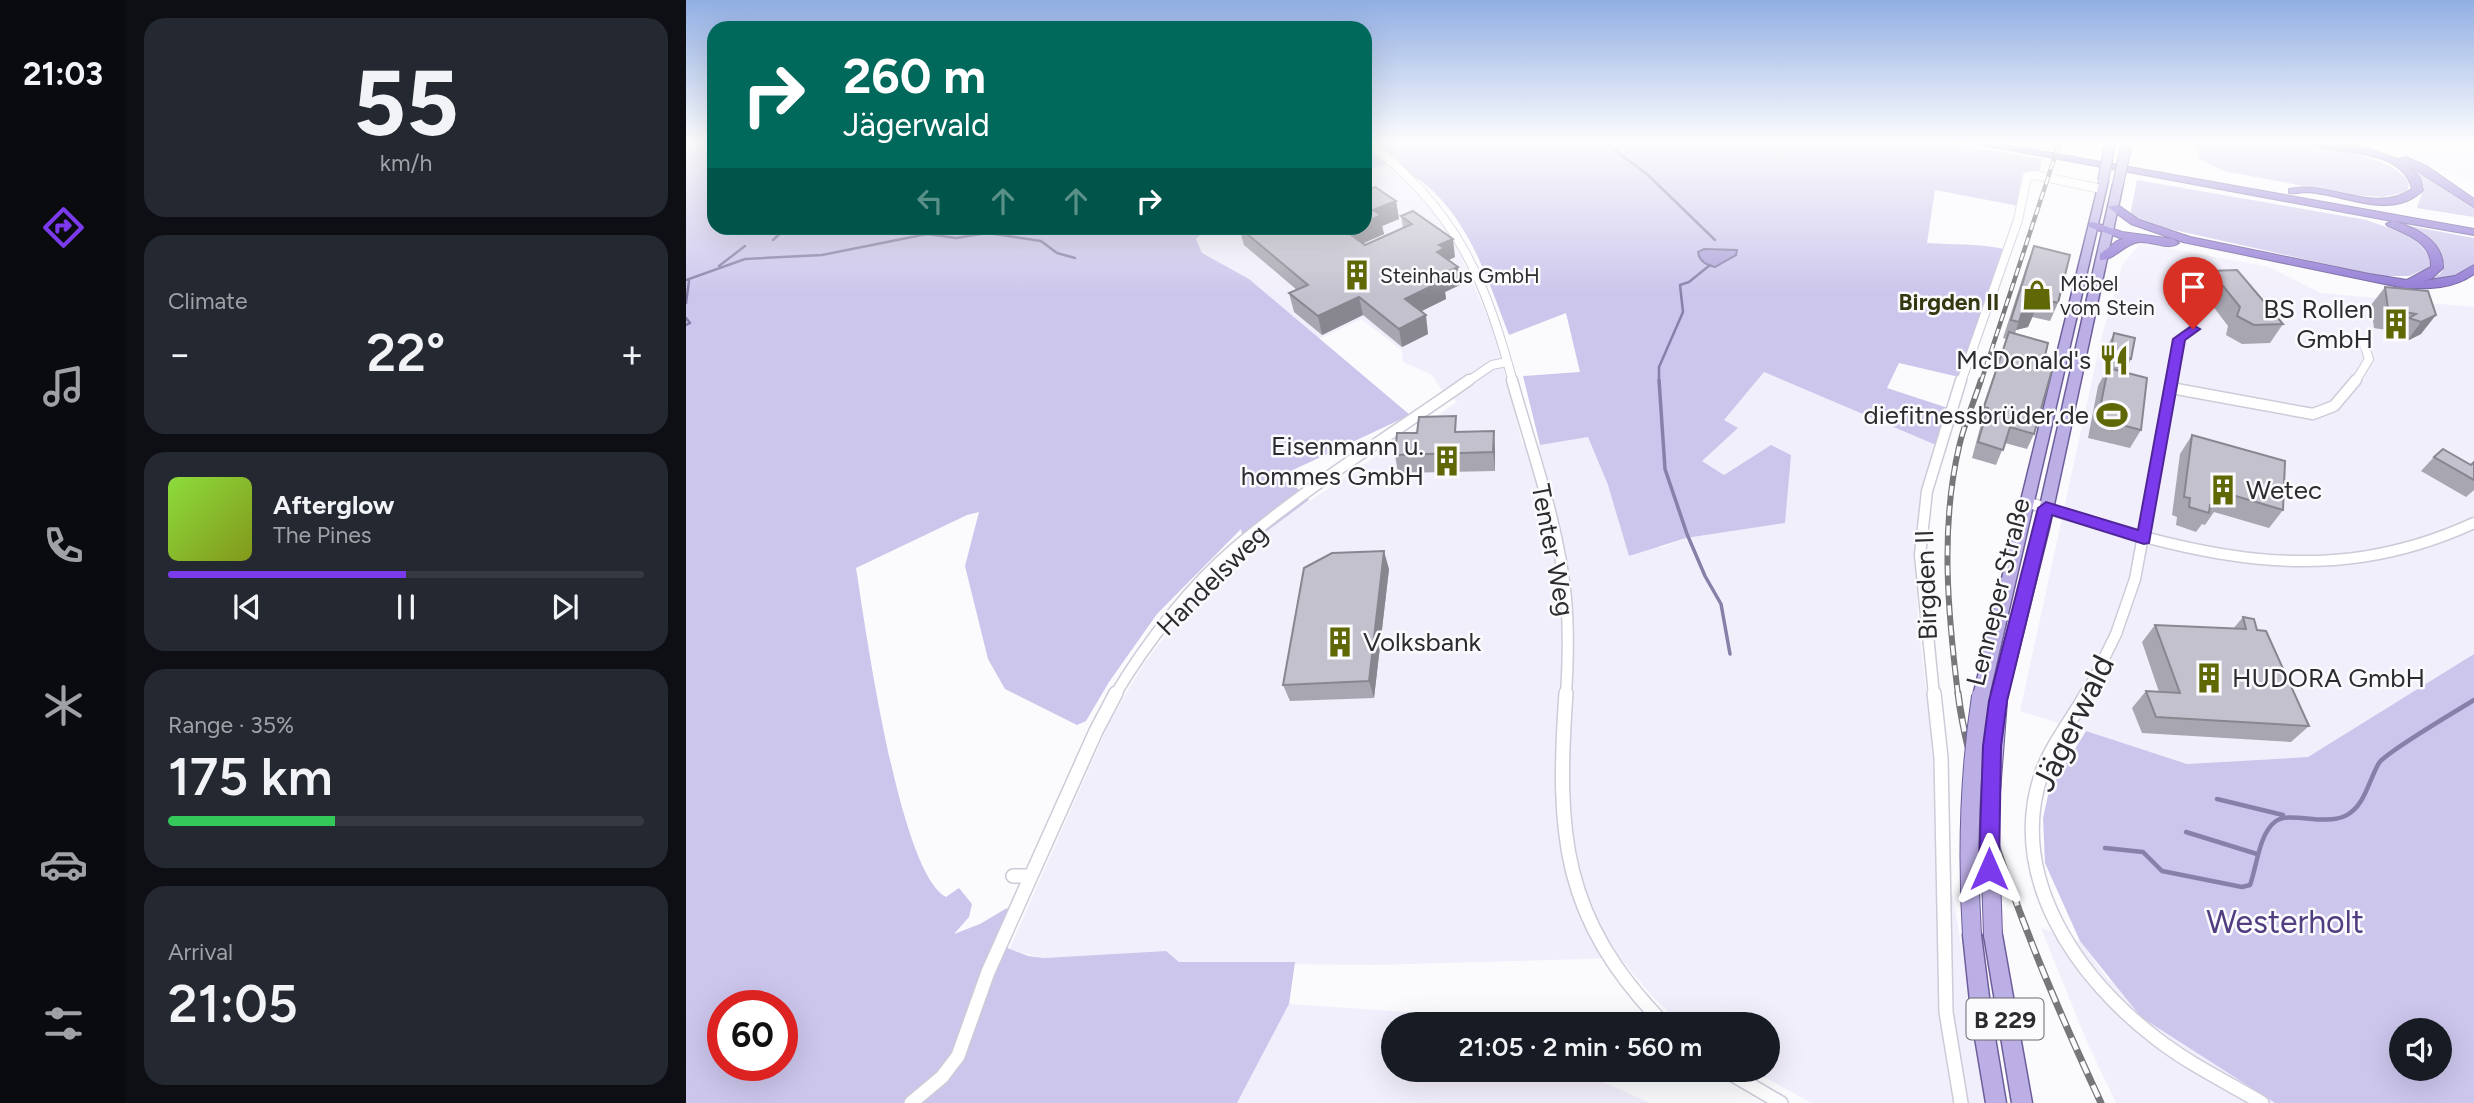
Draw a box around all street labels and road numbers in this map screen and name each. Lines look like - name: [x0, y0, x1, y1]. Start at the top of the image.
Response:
- street label: Tenter Weg: [1525, 481, 1581, 619]
- street label: Lenneper Straße: [1959, 495, 2037, 689]
- street label: Handelsweg: [1150, 518, 1274, 642]
- street label: Birgden II: [1908, 529, 1944, 641]
- street label: Jägerwald: [2024, 649, 2122, 797]
- road number: B 229: [1966, 999, 2044, 1040]

